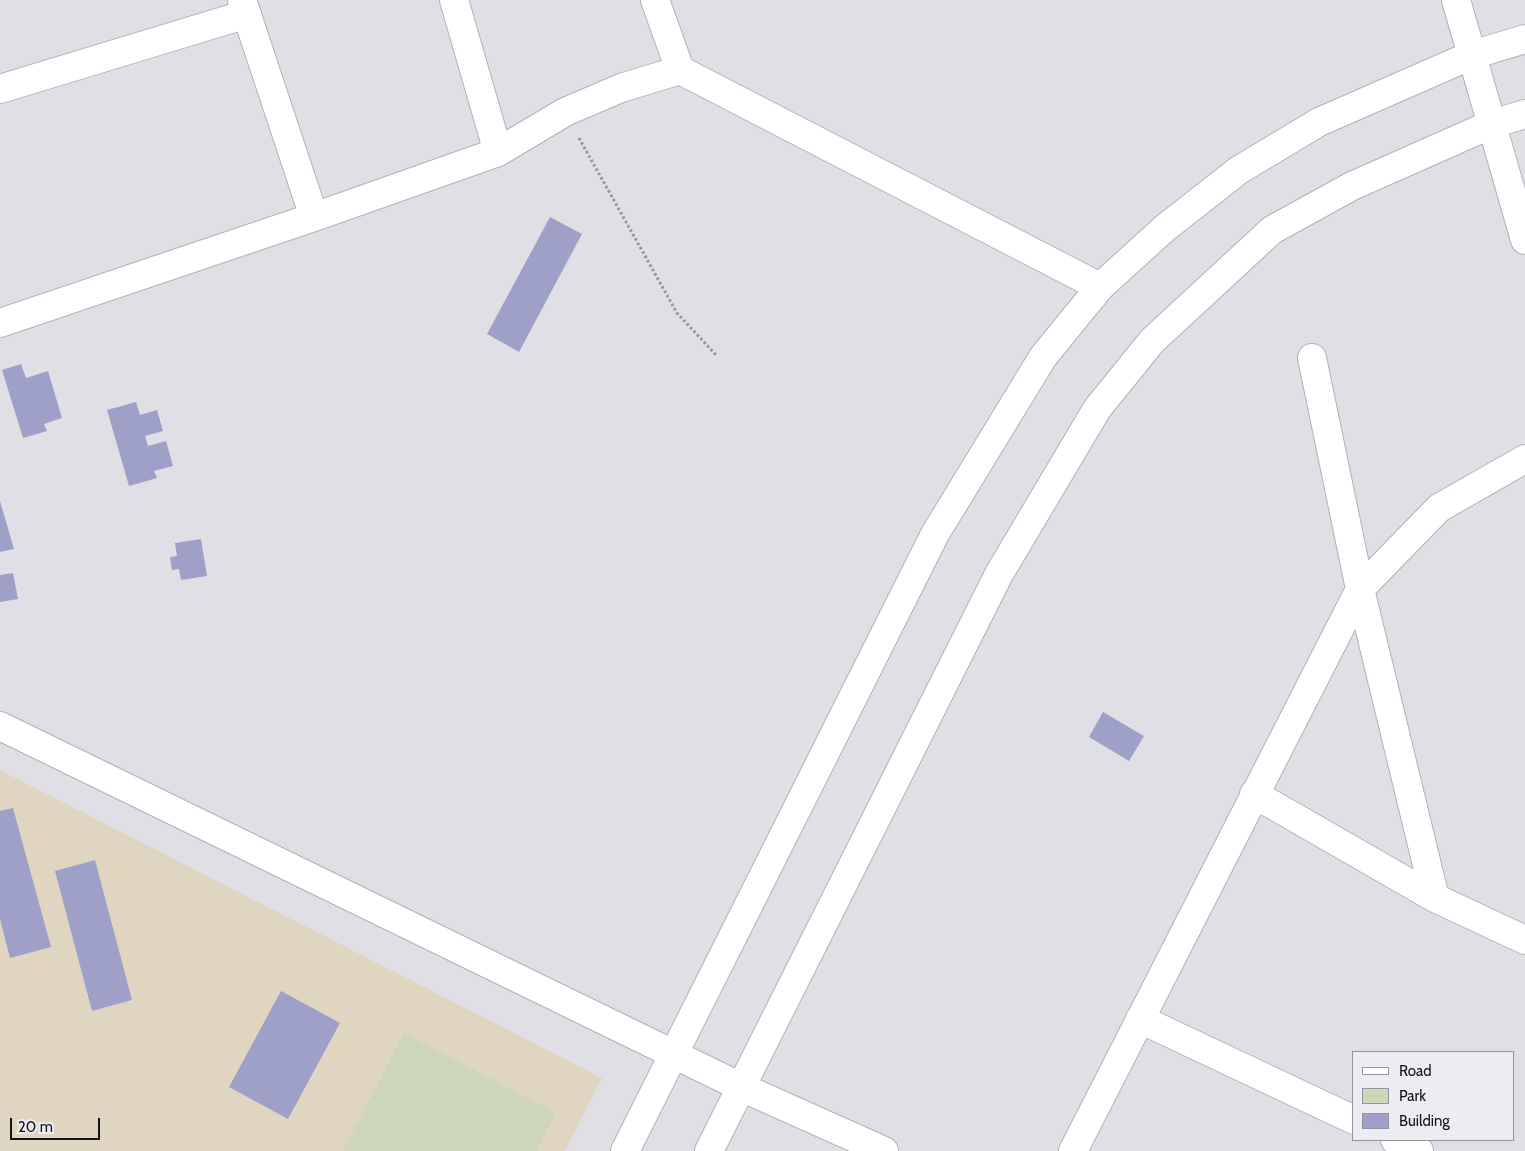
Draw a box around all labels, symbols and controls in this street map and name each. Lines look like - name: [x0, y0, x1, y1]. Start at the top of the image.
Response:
- legend: [1352, 1051, 1515, 1141]
- text: Road: [1399, 1062, 1432, 1080]
- text: Park: [1399, 1087, 1426, 1105]
- scale bar: [12, 1108, 102, 1140]
- text: Building: [1399, 1112, 1450, 1130]
- text: 20 m: [18, 1118, 53, 1136]

